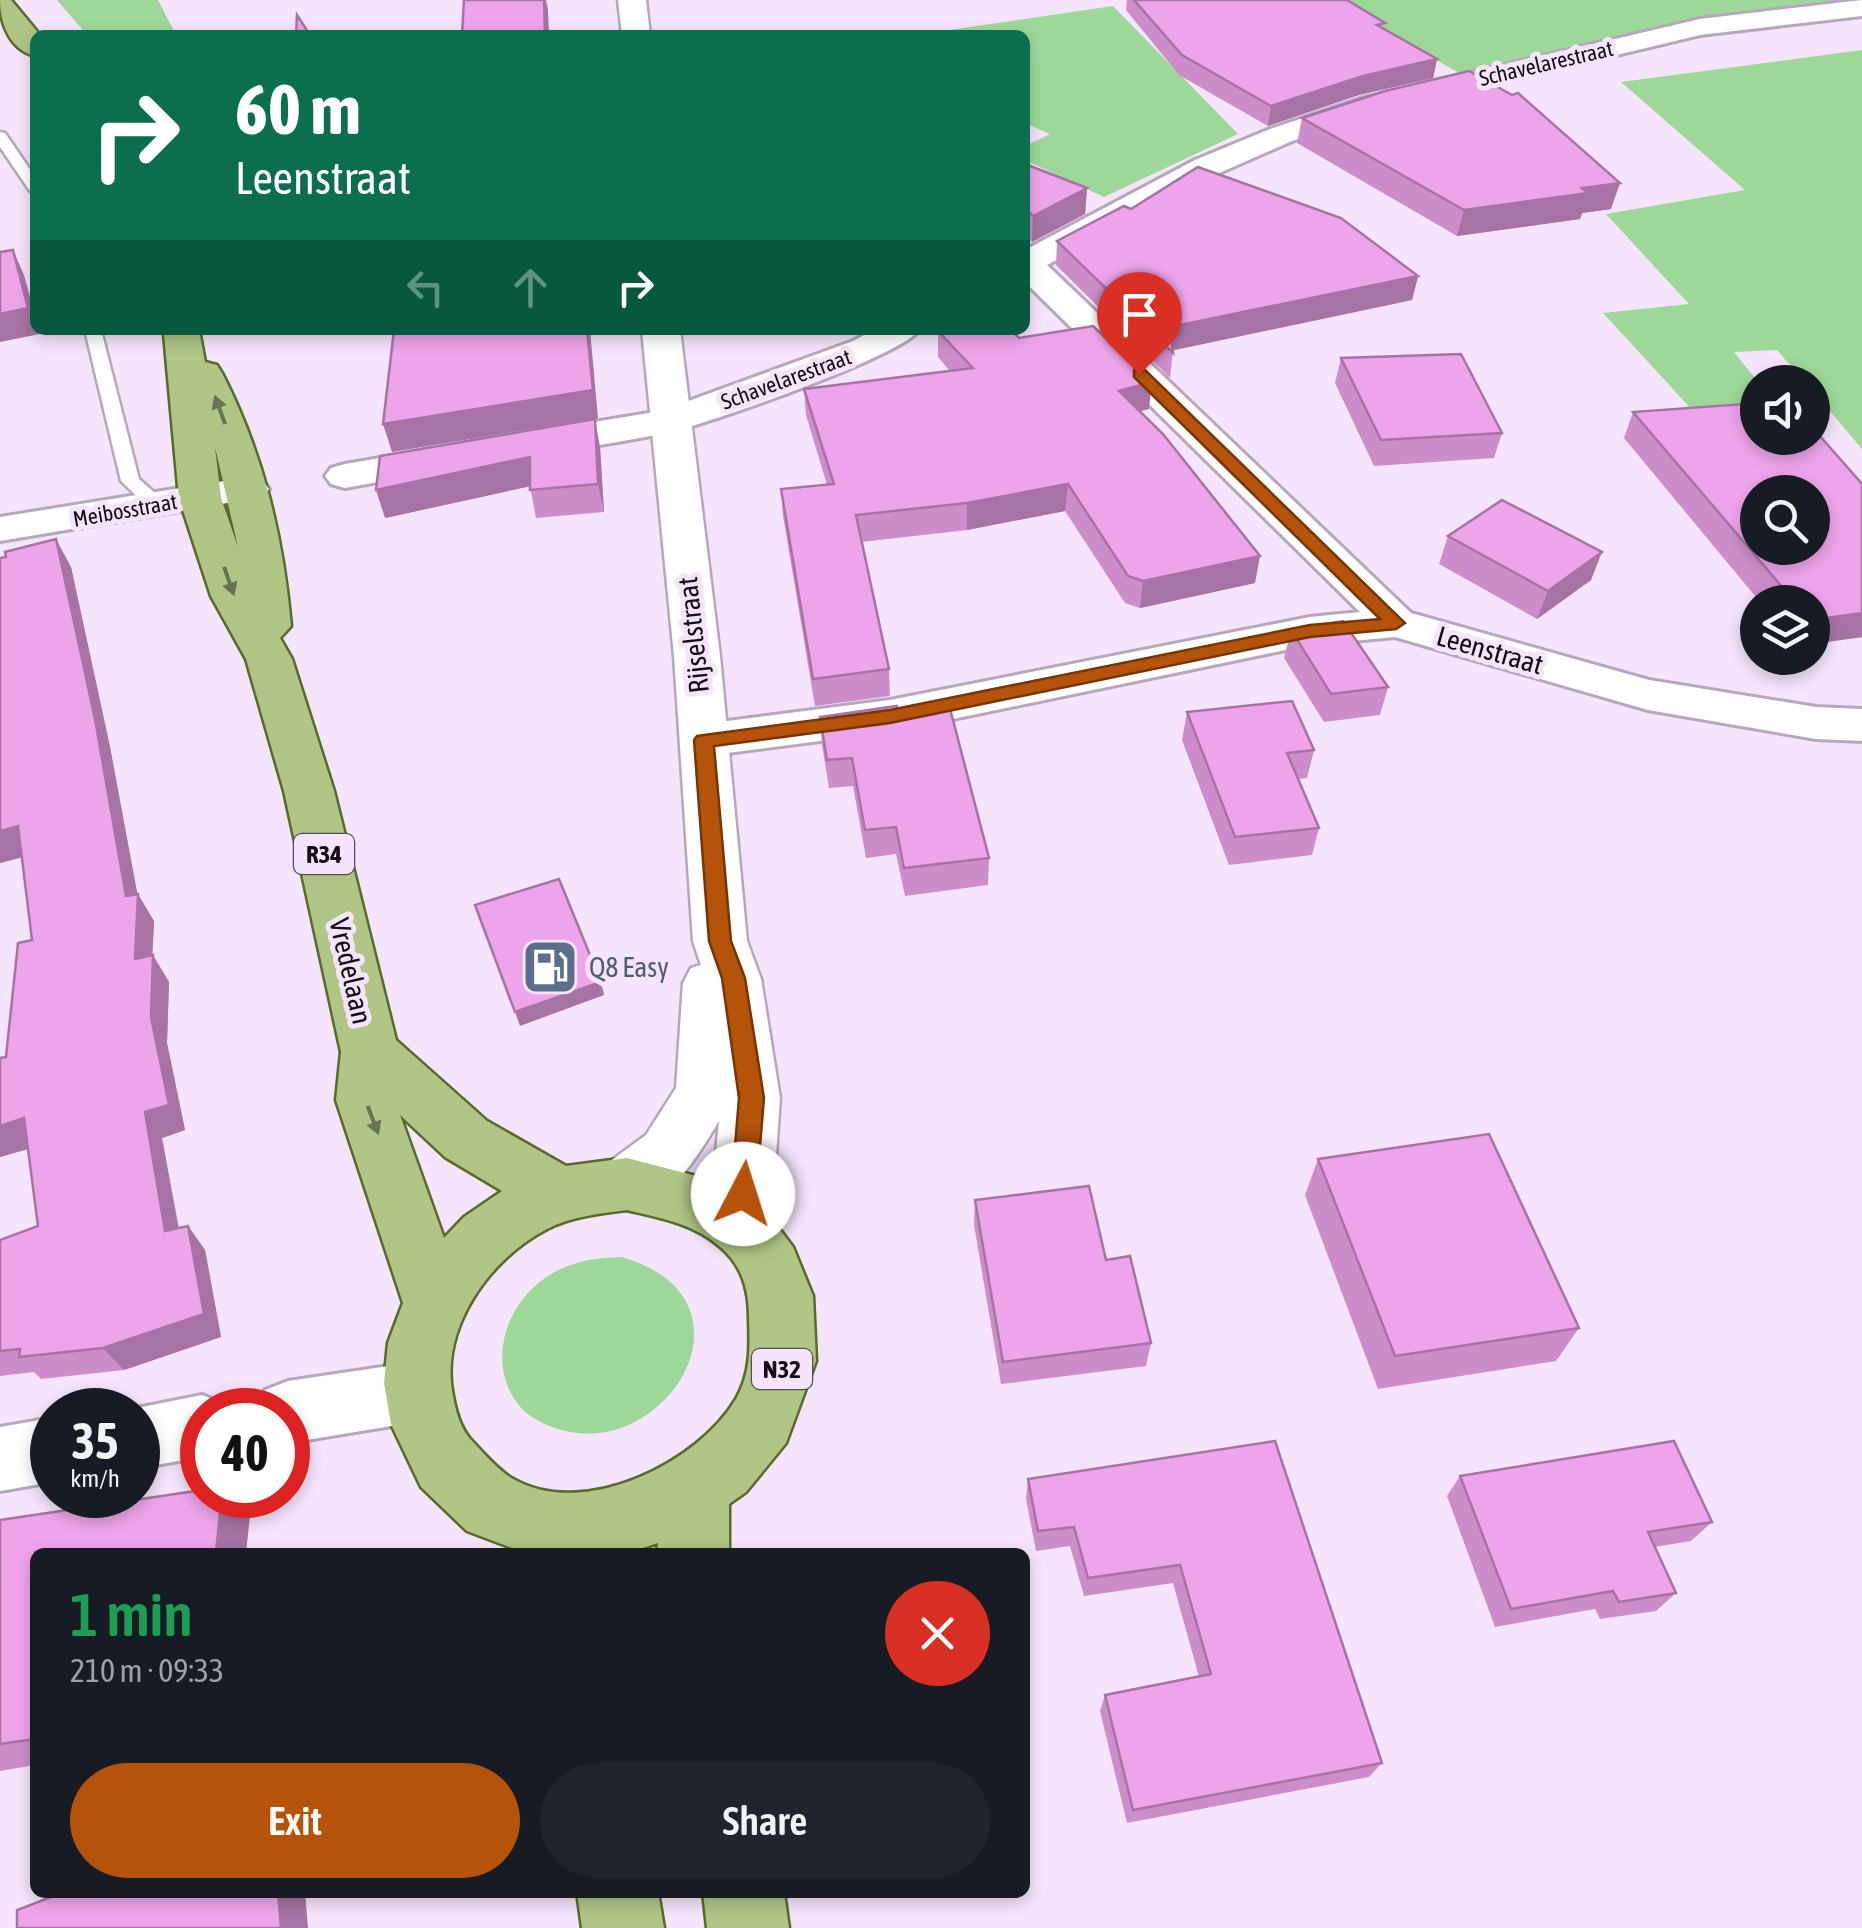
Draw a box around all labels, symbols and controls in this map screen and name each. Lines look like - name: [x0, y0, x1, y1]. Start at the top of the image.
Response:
- street label: Schavelarestraat: [1477, 35, 1615, 91]
- text: 60 m: [235, 69, 361, 149]
- icon: right: [70, 70, 200, 200]
- text: Leenstraat: [235, 152, 411, 204]
- icon: left: [398, 260, 453, 315]
- icon: ahead: [503, 260, 558, 315]
- icon: right: [608, 260, 663, 315]
- pin: [1097, 272, 1182, 375]
- icon: arrive: [1112, 287, 1167, 342]
- street label: Schavelarestraat: [717, 343, 855, 415]
- map controls: [1740, 365, 1830, 675]
- button: sound: [1740, 365, 1830, 455]
- one-way arrow: [212, 394, 227, 424]
- button: search: [1740, 475, 1830, 565]
- street label: Meibosstraat: [71, 488, 179, 532]
- one-way arrow: [222, 566, 237, 596]
- street label: Rijselstraat: [671, 575, 715, 695]
- button: layers: [1740, 585, 1830, 675]
- street label: Leenstraat: [1433, 620, 1547, 680]
- road number: R34: [294, 834, 354, 874]
- street label: Vredelaan: [323, 915, 379, 1027]
- fuel station icon: Q8 Easy: [520, 937, 580, 997]
- place label: Q8 Easy: [589, 951, 669, 983]
- one-way arrow: [366, 1105, 381, 1135]
- position arrow: [691, 1142, 795, 1246]
- road number: N32: [752, 1349, 812, 1389]
- speed limit sign: 40: [180, 1388, 310, 1518]
- text: 35: [71, 1412, 118, 1470]
- text: km/h: [70, 1464, 120, 1492]
- text: 1 min: [70, 1580, 193, 1649]
- button: close: [885, 1581, 990, 1686]
- text: 210 m · 09:33: [70, 1652, 224, 1689]
- button: Exit: [70, 1763, 520, 1878]
- button: Share: [540, 1763, 990, 1878]

